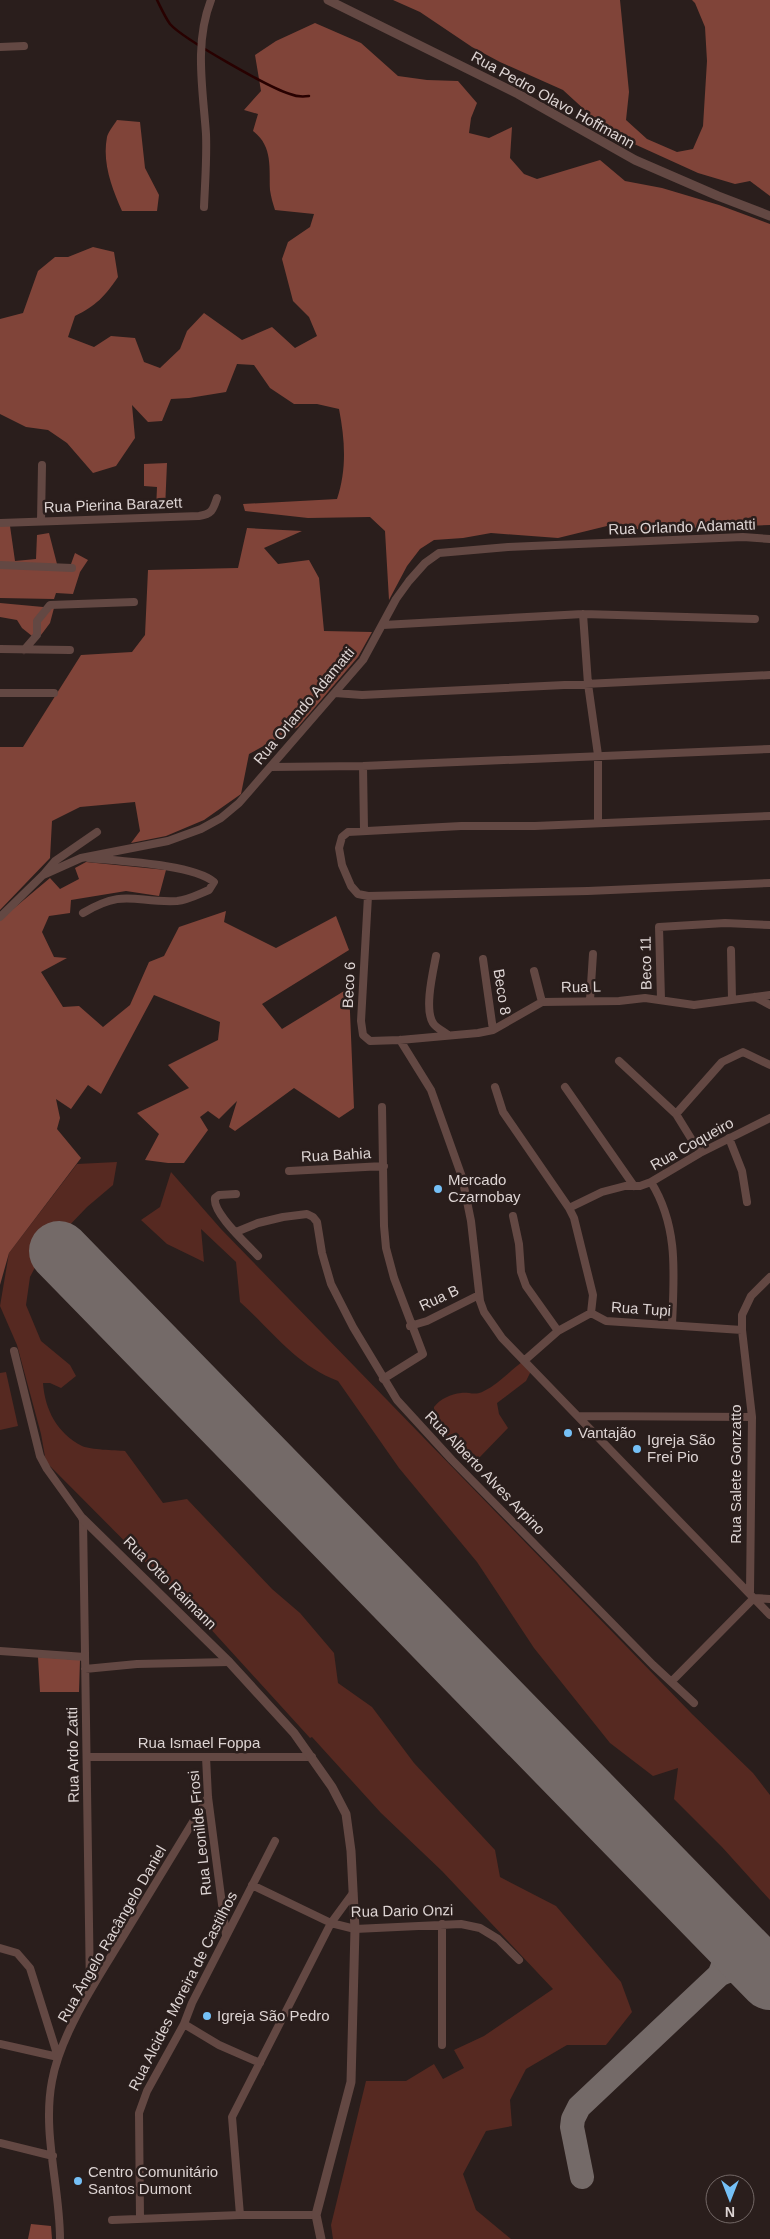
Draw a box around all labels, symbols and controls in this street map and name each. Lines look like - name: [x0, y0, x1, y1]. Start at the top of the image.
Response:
- street label: Rua Pedro Olavo Hoffmann: [469, 48, 638, 152]
- street label: Rua Pierina Barazett: [44, 494, 183, 515]
- street label: Rua Orlando Adamatti: [608, 515, 756, 538]
- street label: Rua Orlando Adamatti: [250, 644, 358, 768]
- street label: Beco 11: [637, 936, 654, 990]
- street label: Beco 6: [339, 961, 358, 1009]
- street label: Beco 8: [490, 968, 515, 1016]
- street label: Rua L: [561, 978, 601, 995]
- street label: Rua Coqueiro: [647, 1114, 736, 1173]
- street label: Rua Bahia: [301, 1144, 372, 1165]
- place label: Mercado Czarnobay: [448, 1171, 521, 1205]
- marker: Mercado Czarnobay: [432, 1183, 444, 1195]
- street label: Rua B: [416, 1281, 461, 1314]
- street label: Rua Tupi: [610, 1298, 672, 1319]
- street label: Rua Salete Gonzatto: [727, 1404, 744, 1544]
- street label: Rua Alberto Alves Arpino: [422, 1407, 549, 1538]
- place label: Vantajão: [578, 1424, 636, 1441]
- marker: Vantajão: [562, 1427, 574, 1439]
- place label: Igreja São Frei Pio: [647, 1431, 715, 1465]
- marker: Igreja São Frei Pio: [631, 1443, 643, 1455]
- street label: Rua Otto Raimann: [120, 1533, 220, 1633]
- street label: Rua Ardo Zatti: [63, 1707, 82, 1803]
- street label: Rua Ismael Foppa: [138, 1734, 261, 1751]
- street label: Rua Leonilde Frosi: [184, 1770, 215, 1897]
- street label: Rua Ângelo Racângelo Daniel: [54, 1842, 169, 2025]
- street label: Rua Alcides Moreira de Castilhos: [125, 1888, 240, 2093]
- street label: Rua Dario Onzi: [351, 1901, 453, 1920]
- place label: Igreja São Pedro: [217, 2007, 330, 2024]
- marker: Igreja São Pedro: [201, 2010, 213, 2022]
- place label: Centro Comunitário Santos Dumont: [88, 2163, 218, 2197]
- north arrow: [705, 2174, 755, 2224]
- marker: Centro Comunitário Santos Dumont: [72, 2175, 84, 2187]
- text: N: [725, 2204, 735, 2220]

